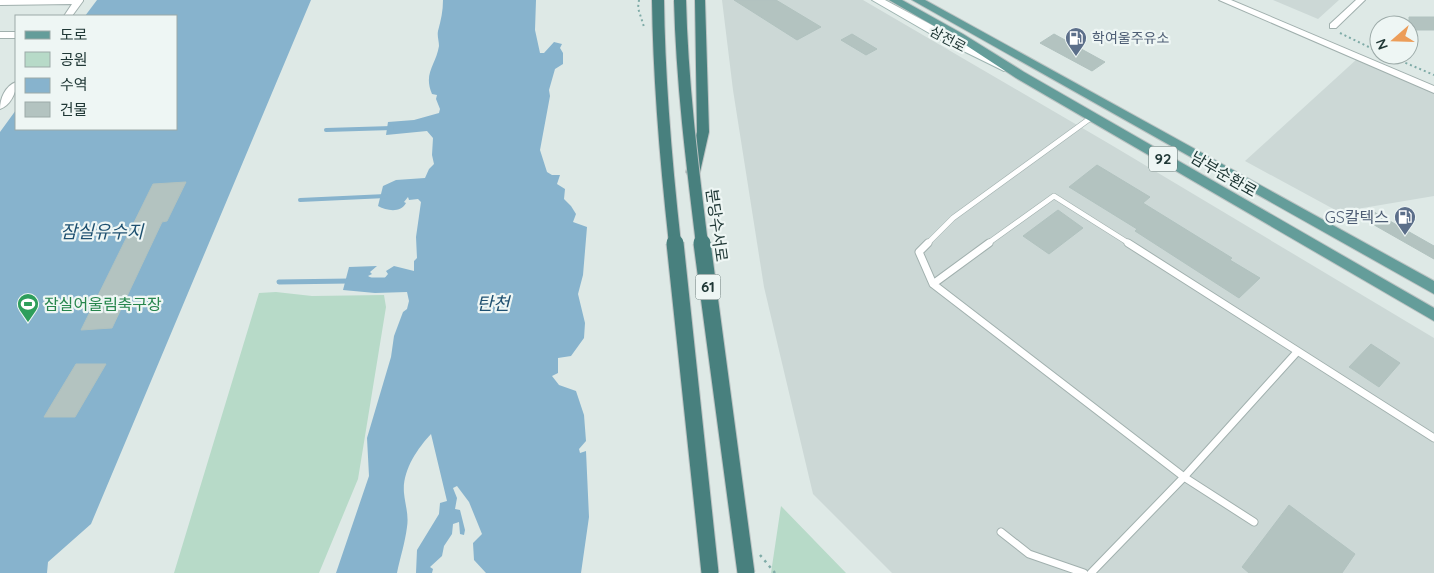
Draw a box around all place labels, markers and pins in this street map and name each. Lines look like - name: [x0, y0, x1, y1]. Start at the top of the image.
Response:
- fuel station icon: 학여울주유소: [1064, 26, 1088, 57]
- place label: 학여울주유소: [1092, 29, 1169, 47]
- fuel station icon: GS칼텍스: [1393, 205, 1417, 236]
- place label: GS칼텍스: [1325, 207, 1389, 227]
- sports icon: 잠실어울림축구장: [16, 292, 40, 323]
- place label: 잠실어울림축구장: [44, 294, 162, 314]

